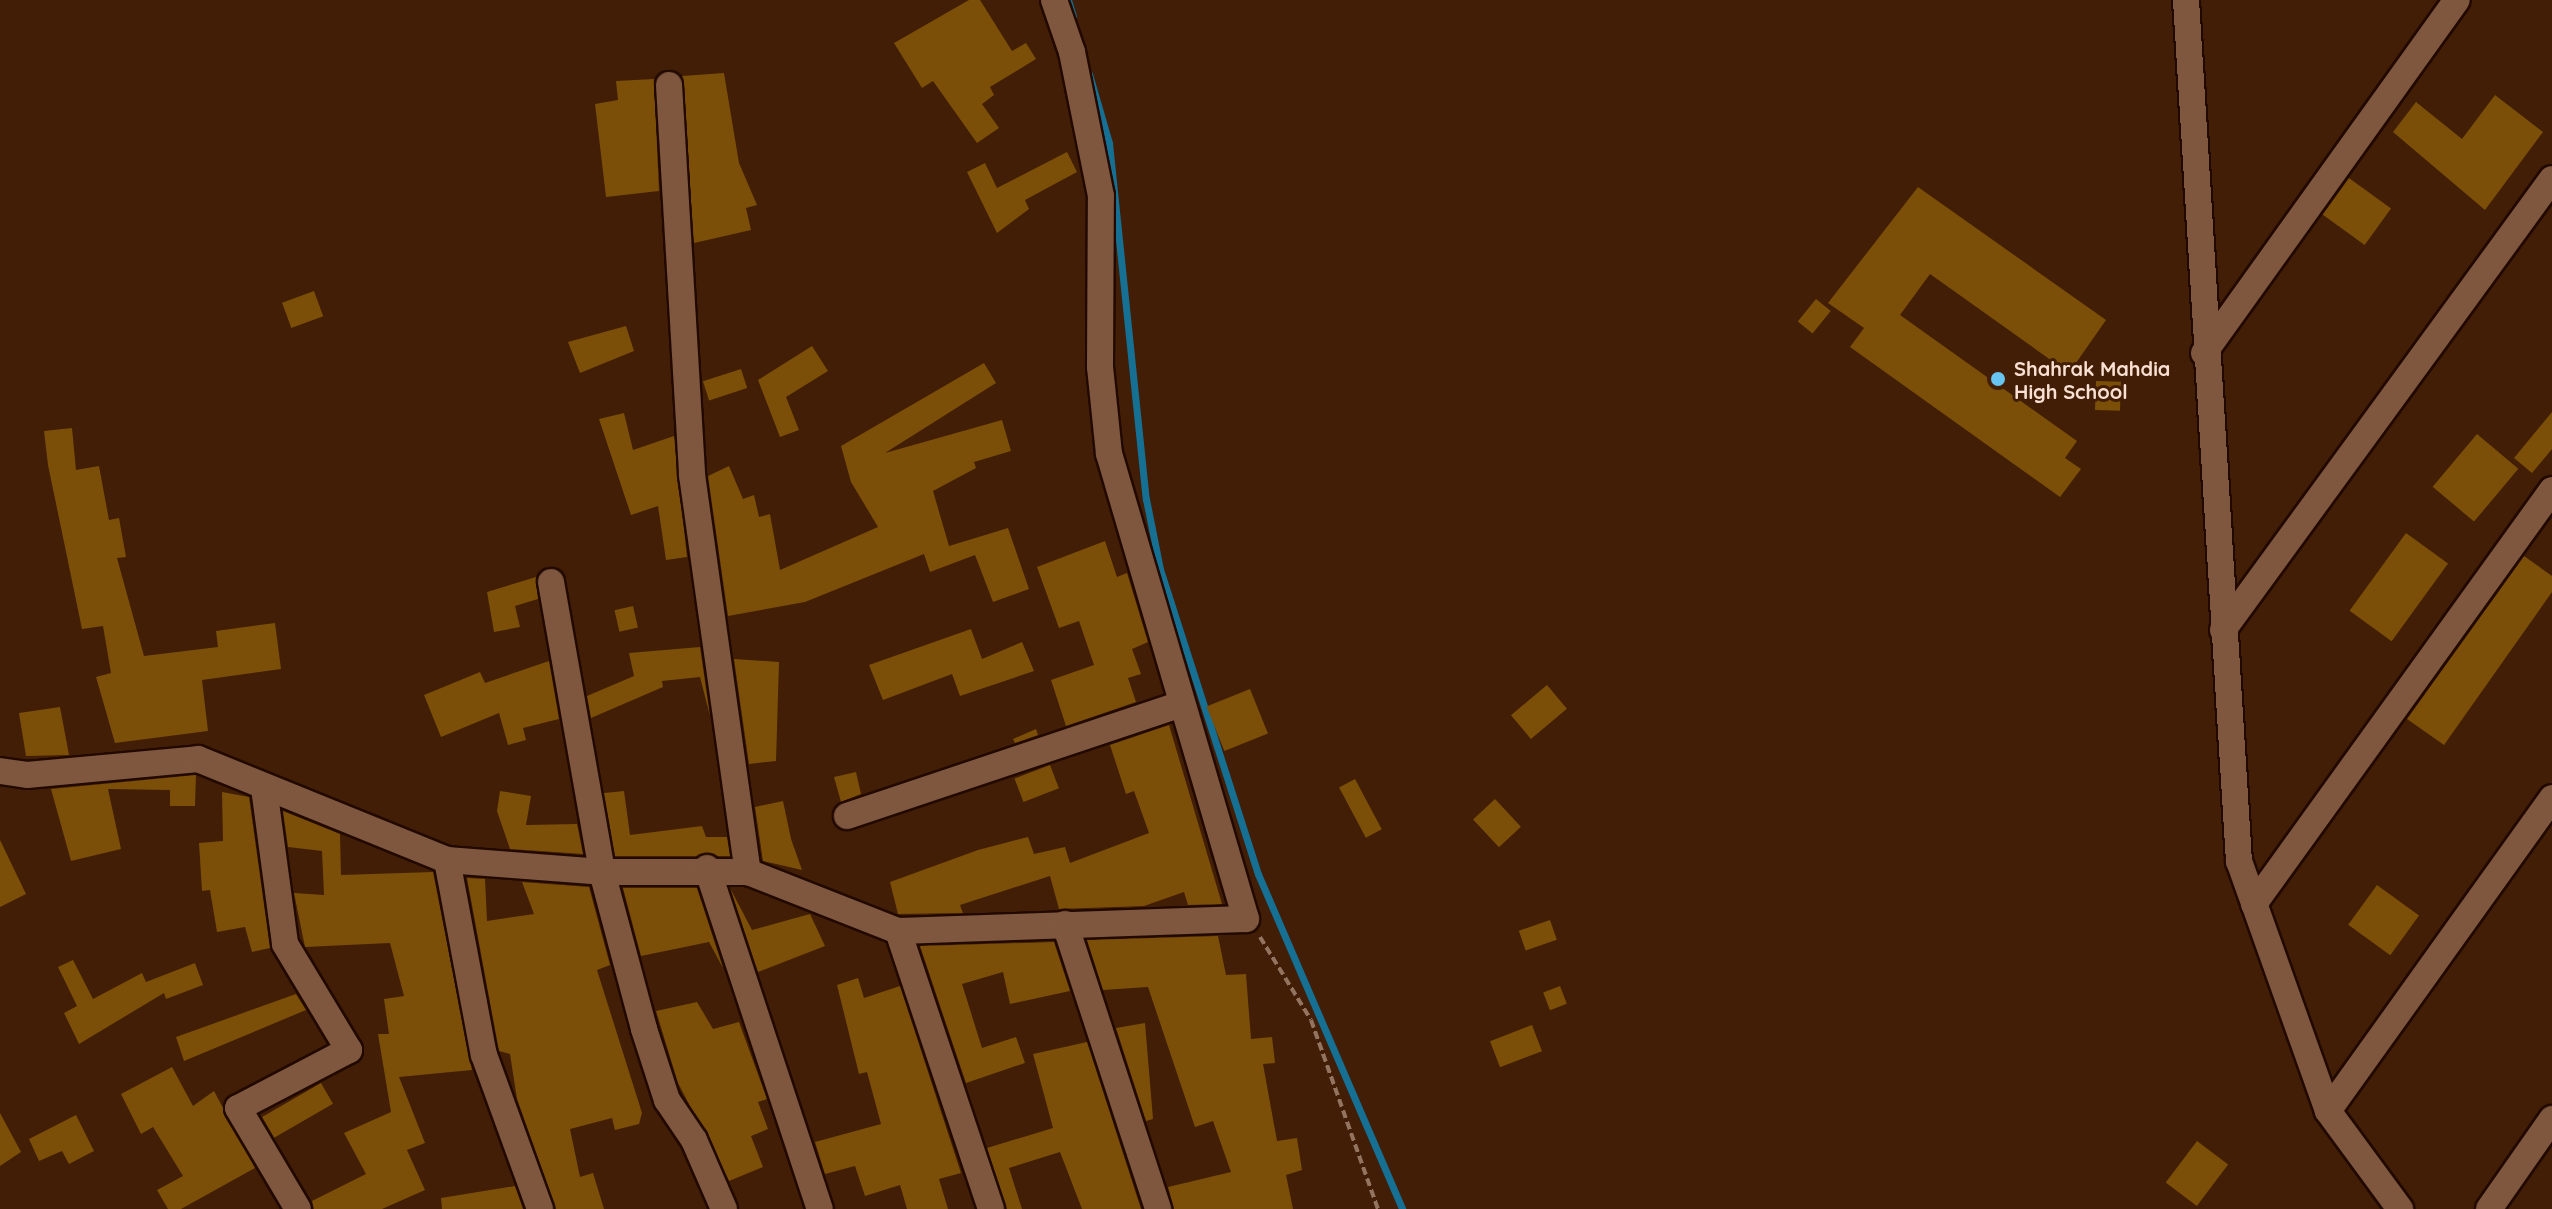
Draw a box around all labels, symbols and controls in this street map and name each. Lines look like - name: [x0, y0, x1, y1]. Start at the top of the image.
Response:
- place label: Shahrak Mahdia High School: [2014, 356, 2170, 403]
- marker: Shahrak Mahdia High School: [1989, 370, 2007, 388]

